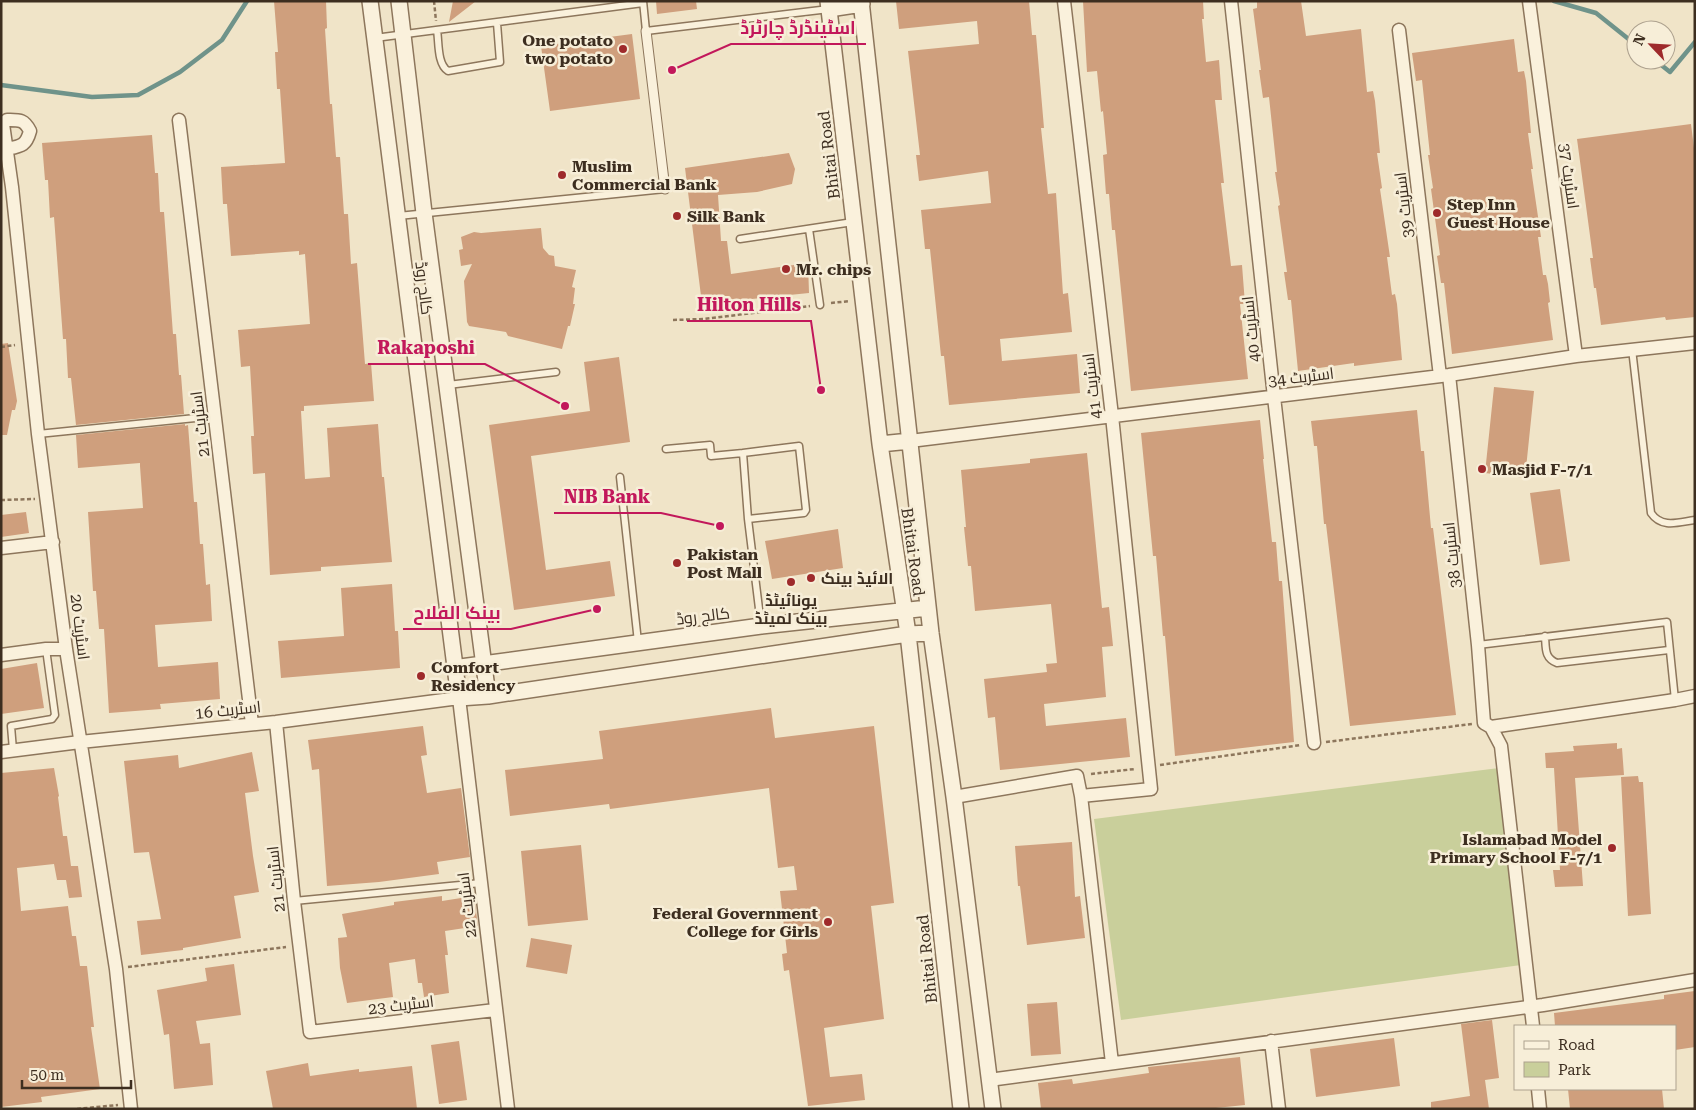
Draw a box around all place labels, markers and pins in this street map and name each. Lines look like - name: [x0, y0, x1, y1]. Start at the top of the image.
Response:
- callout: اسٹینڈرڈ چارٹرڈ: [731, 11, 866, 44]
- place label: One potato two potato: [522, 31, 613, 68]
- marker: One potato two potato: [617, 43, 629, 55]
- place label: Muslim Commercial Bank: [572, 157, 717, 194]
- marker: Muslim Commercial Bank: [556, 169, 568, 181]
- place label: Step Inn Guest House: [1447, 195, 1550, 232]
- place label: Silk Bank: [687, 207, 765, 226]
- marker: Step Inn Guest House: [1431, 207, 1443, 219]
- marker: Silk Bank: [671, 210, 683, 222]
- place label: Mr. chips: [796, 260, 871, 279]
- marker: Mr. chips: [780, 263, 792, 275]
- callout: Hilton Hills: [687, 288, 811, 321]
- callout: Rakaposhi: [368, 331, 485, 364]
- place label: Masjid F-7/1: [1492, 460, 1592, 479]
- marker: Masjid F-7/1: [1476, 463, 1488, 475]
- callout: NIB Bank: [554, 480, 661, 513]
- place label: Pakistan Post Mall: [687, 545, 763, 582]
- marker: Pakistan Post Mall: [671, 557, 683, 569]
- place label: الائیڈ بینک: [821, 569, 893, 588]
- marker: الائیڈ بینک: [805, 572, 817, 584]
- marker: یونائیٹڈ بینک لمیٹڈ: [785, 576, 797, 588]
- place label: یونائیٹڈ بینک لمیٹڈ: [755, 591, 827, 628]
- callout: بینک الفلاح: [403, 596, 511, 629]
- place label: Comfort Residency: [431, 658, 516, 695]
- marker: Comfort Residency: [415, 670, 427, 682]
- place label: Islamabad Model Primary School F-7/1: [1430, 830, 1603, 867]
- marker: Islamabad Model Primary School F-7/1: [1606, 842, 1618, 854]
- place label: Federal Government College for Girls: [653, 904, 818, 941]
- marker: Federal Government College for Girls: [822, 916, 834, 928]

